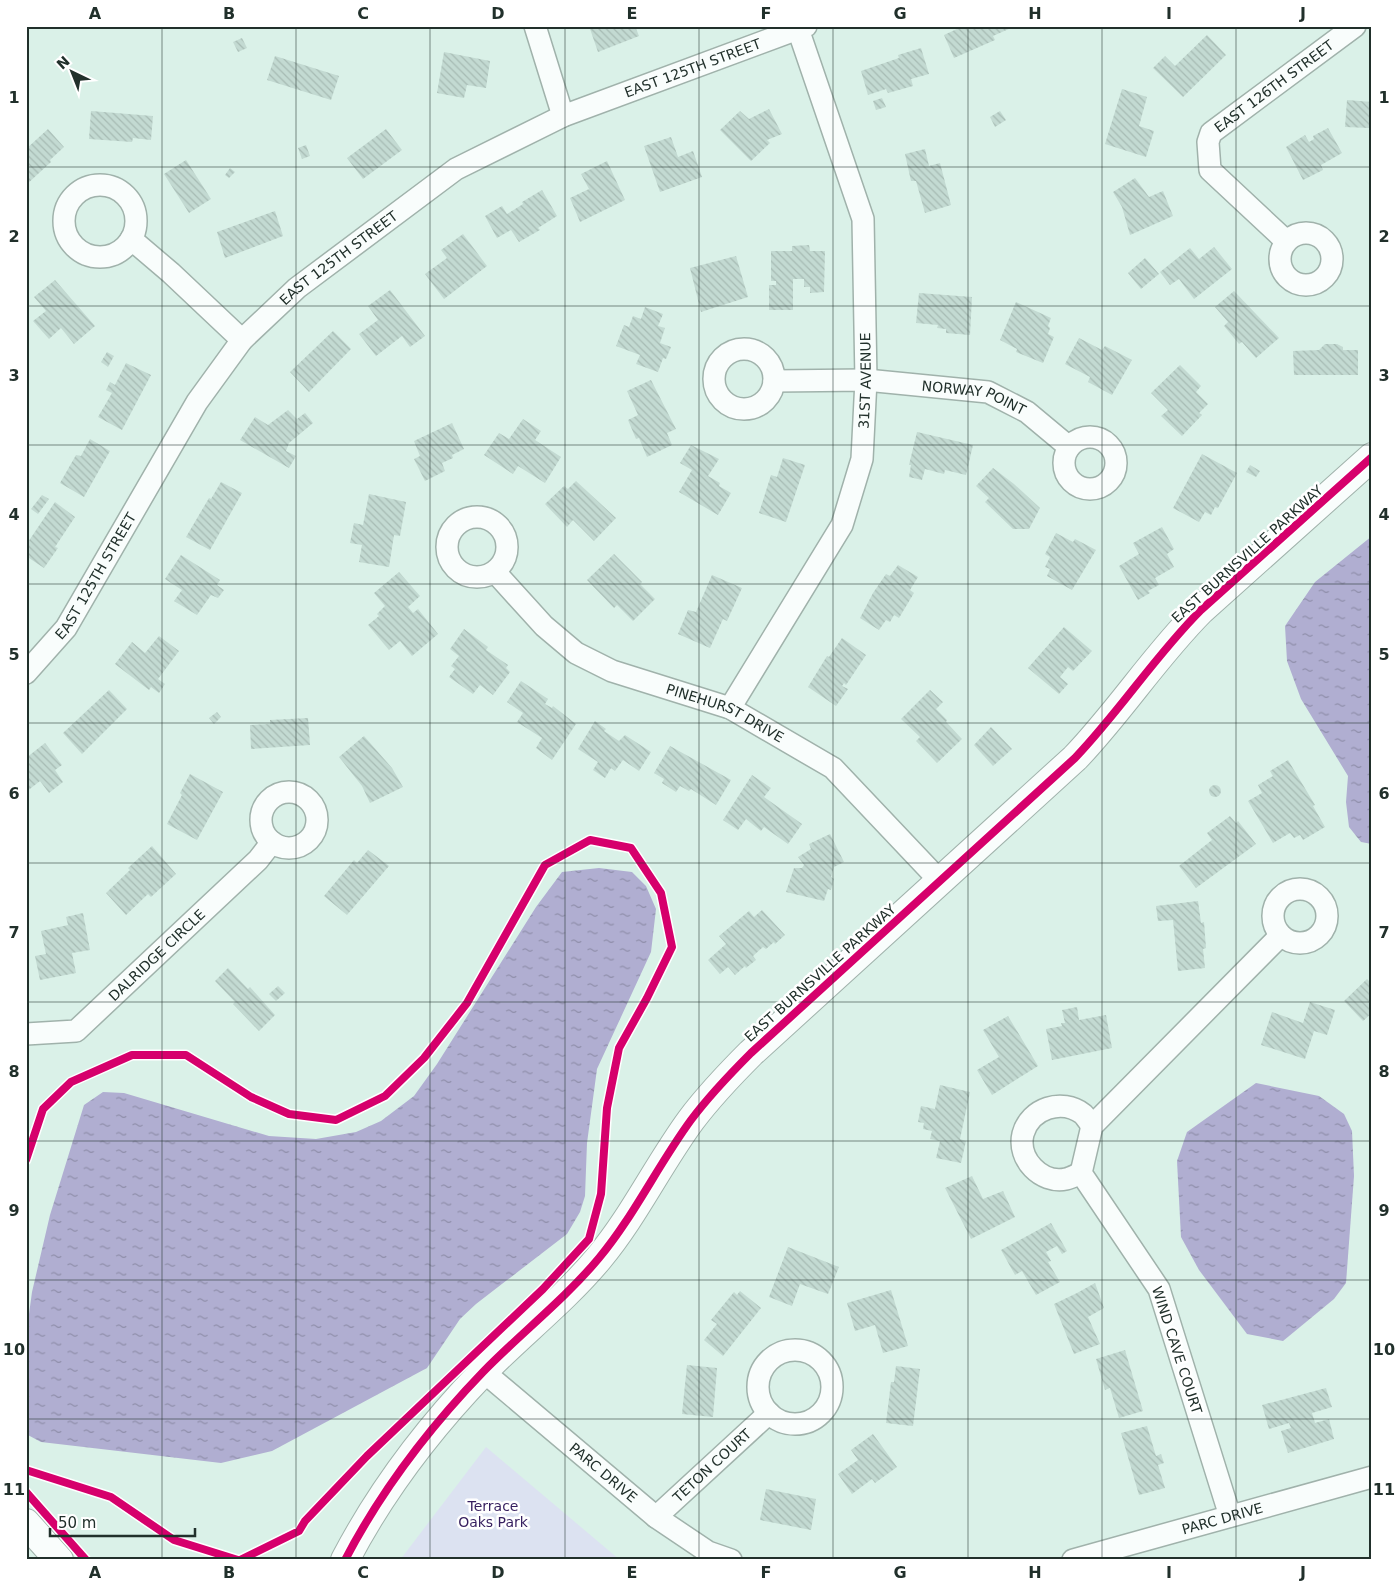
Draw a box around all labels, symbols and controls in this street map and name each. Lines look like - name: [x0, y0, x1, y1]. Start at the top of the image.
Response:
- text: A: [89, 4, 102, 23]
- text: B: [223, 4, 235, 23]
- text: C: [357, 4, 369, 23]
- text: D: [491, 4, 505, 23]
- text: E: [627, 4, 637, 23]
- text: F: [761, 4, 771, 23]
- text: G: [893, 4, 907, 23]
- text: H: [1028, 4, 1042, 23]
- text: I: [1166, 4, 1172, 23]
- text: J: [1299, 4, 1306, 23]
- street label: EAST 125TH STREET: [622, 35, 763, 101]
- street label: EAST 126TH STREET: [1211, 37, 1337, 136]
- north arrow: [48, 48, 98, 98]
- text: N: [53, 53, 73, 72]
- text: 1: [8, 88, 20, 107]
- text: 1: [1378, 88, 1390, 107]
- street label: EAST 125TH STREET: [276, 207, 401, 308]
- text: 2: [8, 227, 20, 246]
- text: 2: [1378, 227, 1390, 246]
- street label: 31ST AVENUE: [856, 332, 874, 429]
- text: 3: [8, 366, 20, 385]
- text: 3: [1378, 366, 1390, 385]
- street label: NORWAY POINT: [921, 378, 1029, 418]
- street label: EAST BURNSVILLE PARKWAY: [1168, 482, 1326, 626]
- text: 4: [8, 505, 20, 524]
- text: 4: [1378, 505, 1390, 524]
- street label: EAST 125TH STREET: [52, 510, 139, 642]
- text: 5: [8, 645, 20, 664]
- text: 5: [1378, 645, 1390, 664]
- street label: PINEHURST DRIVE: [664, 680, 787, 746]
- text: 6: [8, 784, 20, 803]
- text: 6: [1378, 784, 1390, 803]
- street label: EAST BURNSVILLE PARKWAY: [741, 901, 899, 1045]
- street label: DALRIDGE CIRCLE: [105, 906, 208, 1004]
- text: 7: [8, 923, 20, 942]
- text: 7: [1378, 923, 1390, 942]
- text: 8: [8, 1062, 20, 1081]
- text: 8: [1378, 1062, 1390, 1081]
- text: 9: [8, 1201, 20, 1220]
- text: 9: [1378, 1201, 1390, 1220]
- street label: WIND CAVE COURT: [1149, 1284, 1205, 1416]
- text: 10: [3, 1340, 25, 1359]
- text: 10: [1373, 1340, 1395, 1359]
- street label: TETON COURT: [669, 1425, 755, 1506]
- street label: PARC DRIVE: [566, 1440, 640, 1506]
- text: 11: [3, 1480, 25, 1499]
- text: 11: [1373, 1480, 1395, 1499]
- park label: Terrace Oaks Park: [458, 1498, 529, 1530]
- street label: PARC DRIVE: [1180, 1500, 1265, 1537]
- scale bar: [50, 1506, 195, 1538]
- text: 50 m: [58, 1514, 96, 1532]
- text: A: [89, 1563, 102, 1582]
- text: B: [223, 1563, 235, 1582]
- text: C: [357, 1563, 369, 1582]
- text: D: [491, 1563, 505, 1582]
- text: E: [627, 1563, 637, 1582]
- text: F: [761, 1563, 771, 1582]
- text: G: [893, 1563, 907, 1582]
- text: H: [1028, 1563, 1042, 1582]
- text: I: [1166, 1563, 1172, 1582]
- text: J: [1299, 1563, 1306, 1582]

